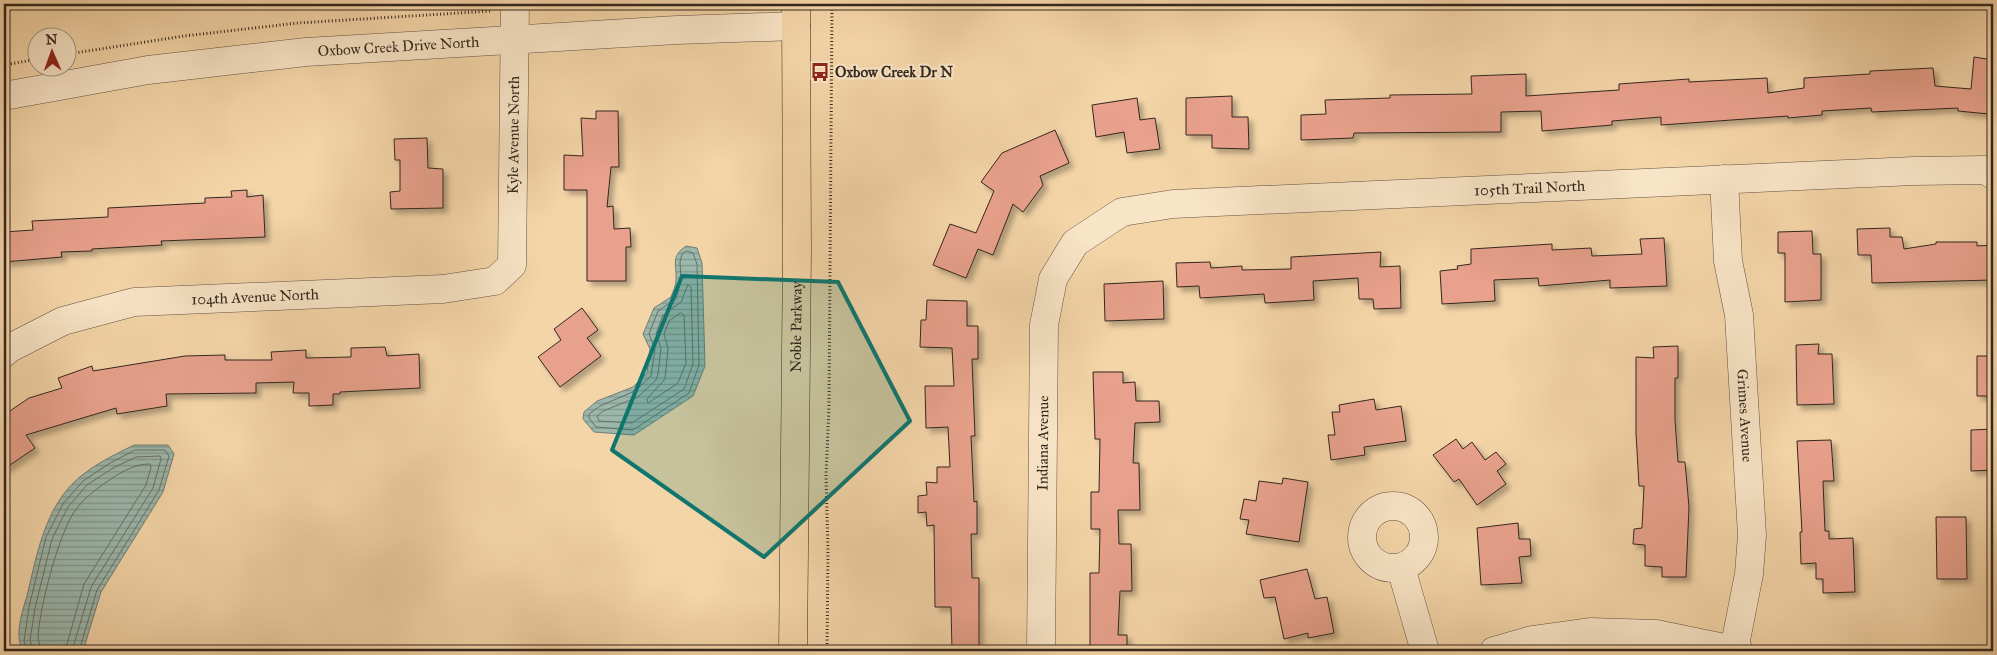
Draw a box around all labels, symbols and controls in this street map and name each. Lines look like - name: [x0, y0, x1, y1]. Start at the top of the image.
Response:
- north arrow: [28, 28, 78, 78]
- text: N: [45, 31, 58, 48]
- street label: Oxbow Creek Drive North: [317, 33, 480, 60]
- bus stop icon: Oxbow Creek Dr N: [809, 61, 831, 83]
- place label: Oxbow Creek Dr N: [835, 63, 953, 81]
- street label: Kyle Avenue North: [504, 75, 523, 194]
- street label: 105th Trail North: [1474, 177, 1586, 200]
- street label: Noble Parkway: [787, 280, 806, 373]
- street label: 104th Avenue North: [191, 285, 320, 309]
- street label: Grimes Avenue: [1733, 369, 1757, 463]
- street label: Indiana Avenue: [1033, 395, 1052, 491]

